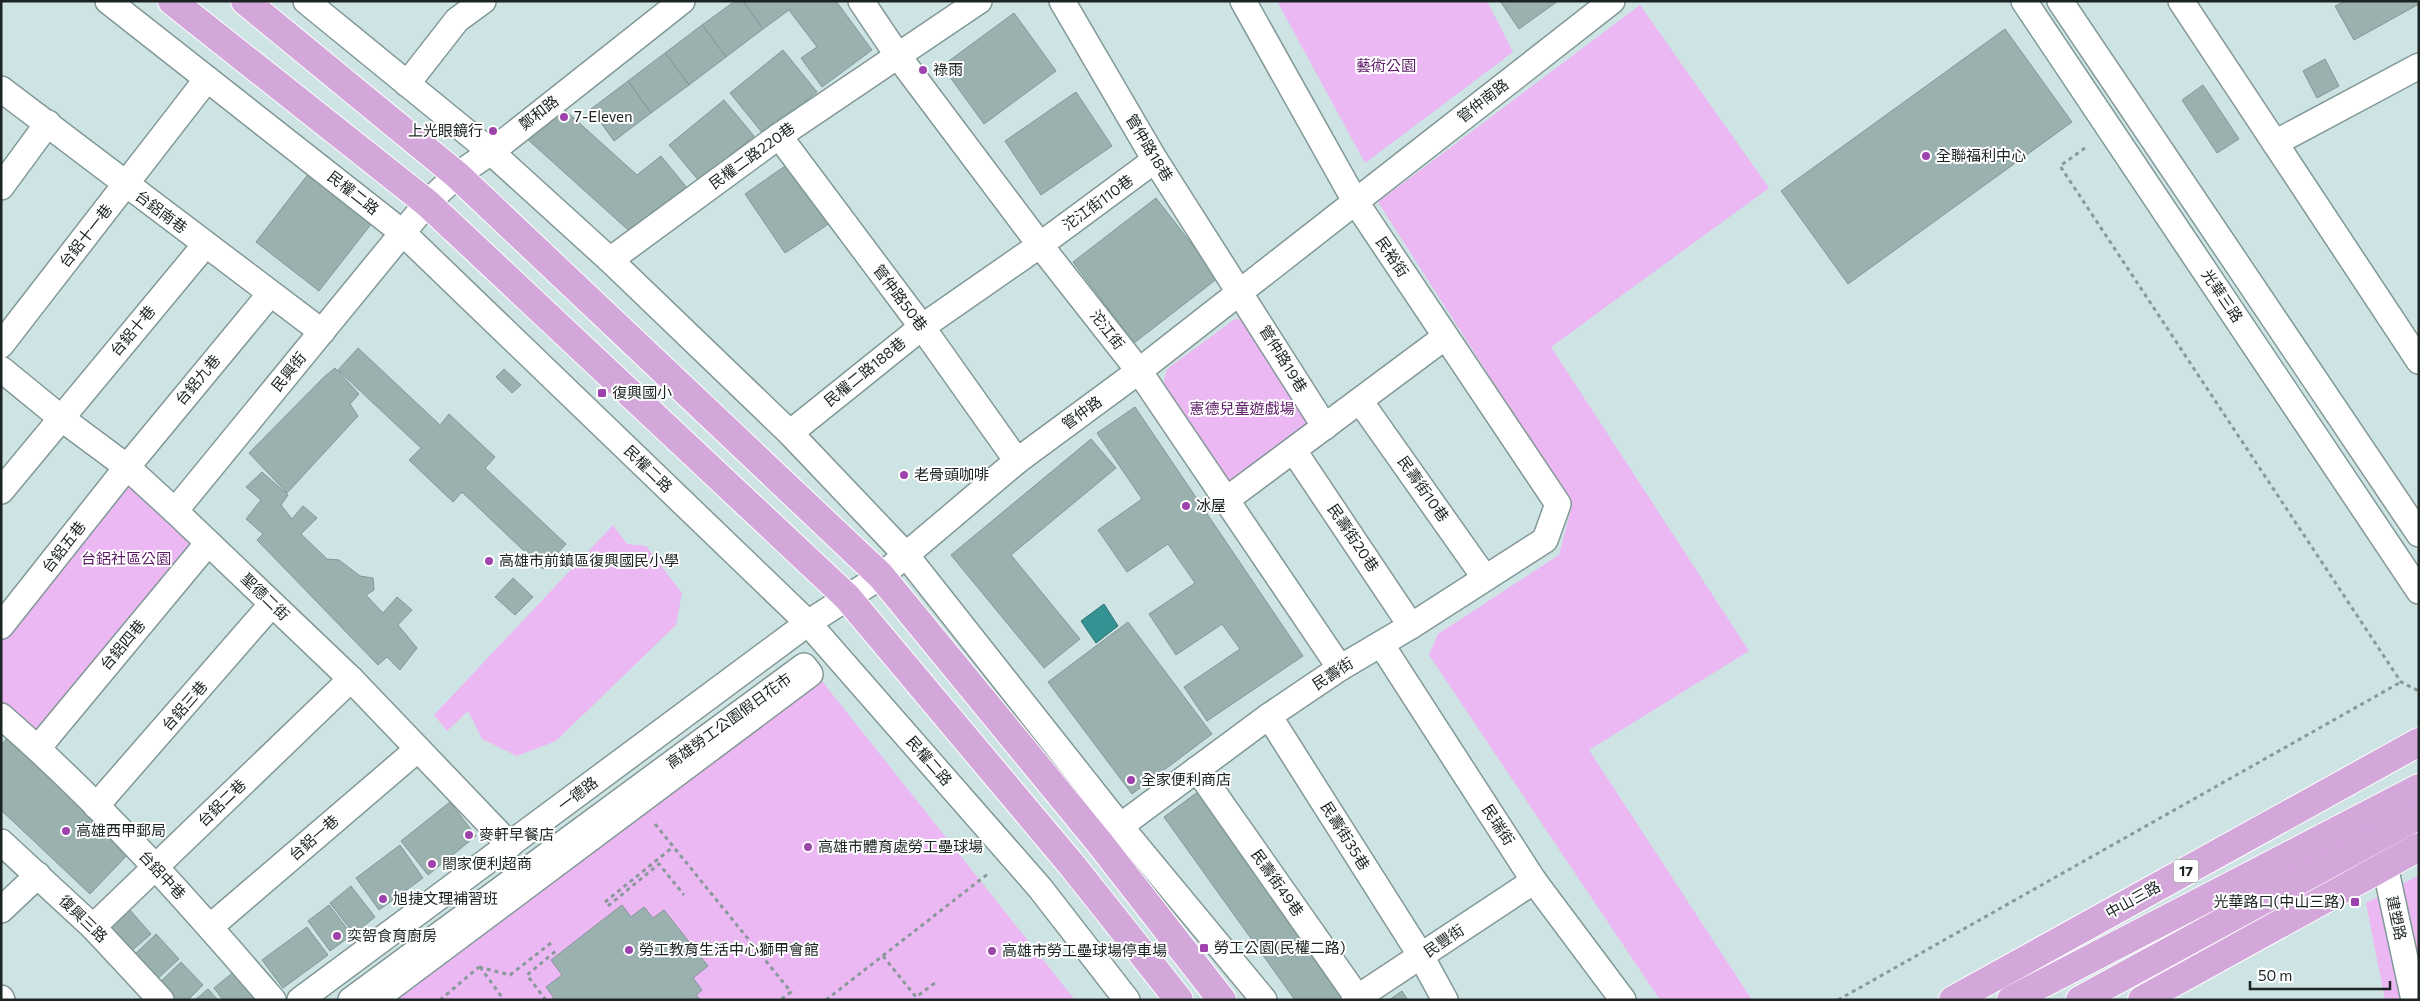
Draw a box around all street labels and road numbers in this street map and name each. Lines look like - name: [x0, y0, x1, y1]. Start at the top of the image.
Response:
- street label: 管仲南路: [1453, 75, 1512, 126]
- street label: 鄭和路: [515, 91, 562, 133]
- street label: 管仲路18巷: [1123, 110, 1177, 184]
- street label: 民權二路220巷: [705, 118, 798, 192]
- street label: 民權二路: [324, 167, 383, 218]
- street label: 沱江街110巷: [1059, 171, 1136, 234]
- street label: 台鋁南巷: [132, 186, 191, 236]
- street label: 台鋁十一巷: [55, 200, 115, 270]
- street label: 民裕街: [1373, 233, 1413, 280]
- street label: 管仲路50巷: [870, 261, 932, 334]
- street label: 光華三路: [2199, 266, 2247, 325]
- street label: 台鋁十巷: [106, 302, 158, 359]
- street label: 沱江街: [1087, 306, 1129, 353]
- street label: 管仲路19巷: [1256, 322, 1311, 395]
- street label: 民權二路188巷: [820, 333, 909, 410]
- street label: 民興街: [267, 348, 309, 395]
- street label: 台鋁九巷: [171, 351, 223, 408]
- street label: 管仲路: [1058, 392, 1105, 433]
- street label: 民權二路: [621, 441, 677, 496]
- street label: 民壽街10巷: [1395, 452, 1453, 525]
- street label: 民壽街20巷: [1325, 500, 1383, 575]
- street label: 台鋁五巷: [38, 517, 89, 576]
- street label: 聖德二街: [238, 569, 294, 624]
- street label: 台鋁四巷: [96, 616, 148, 673]
- street label: 民壽街: [1309, 653, 1356, 693]
- street label: 高雄勞工公園假日花市: [662, 669, 794, 772]
- street label: 台鋁三巷: [158, 677, 211, 734]
- street label: 民權二路: [903, 732, 956, 789]
- street label: 一德路: [554, 772, 601, 814]
- street label: 台鋁二巷: [193, 775, 249, 830]
- street label: 民壽街35巷: [1318, 798, 1374, 873]
- street label: 民瑞街: [1479, 801, 1519, 848]
- street label: 台鋁一巷: [285, 811, 342, 864]
- street label: 民壽街49巷: [1248, 845, 1308, 920]
- street label: 台鋁中巷: [136, 846, 190, 902]
- road number: 17: [2174, 859, 2198, 882]
- street label: 中山三路: [2102, 877, 2163, 922]
- street label: 復興三路: [56, 891, 112, 946]
- street label: 建塑路: [2383, 894, 2410, 942]
- street label: 民豐街: [1420, 920, 1467, 960]

